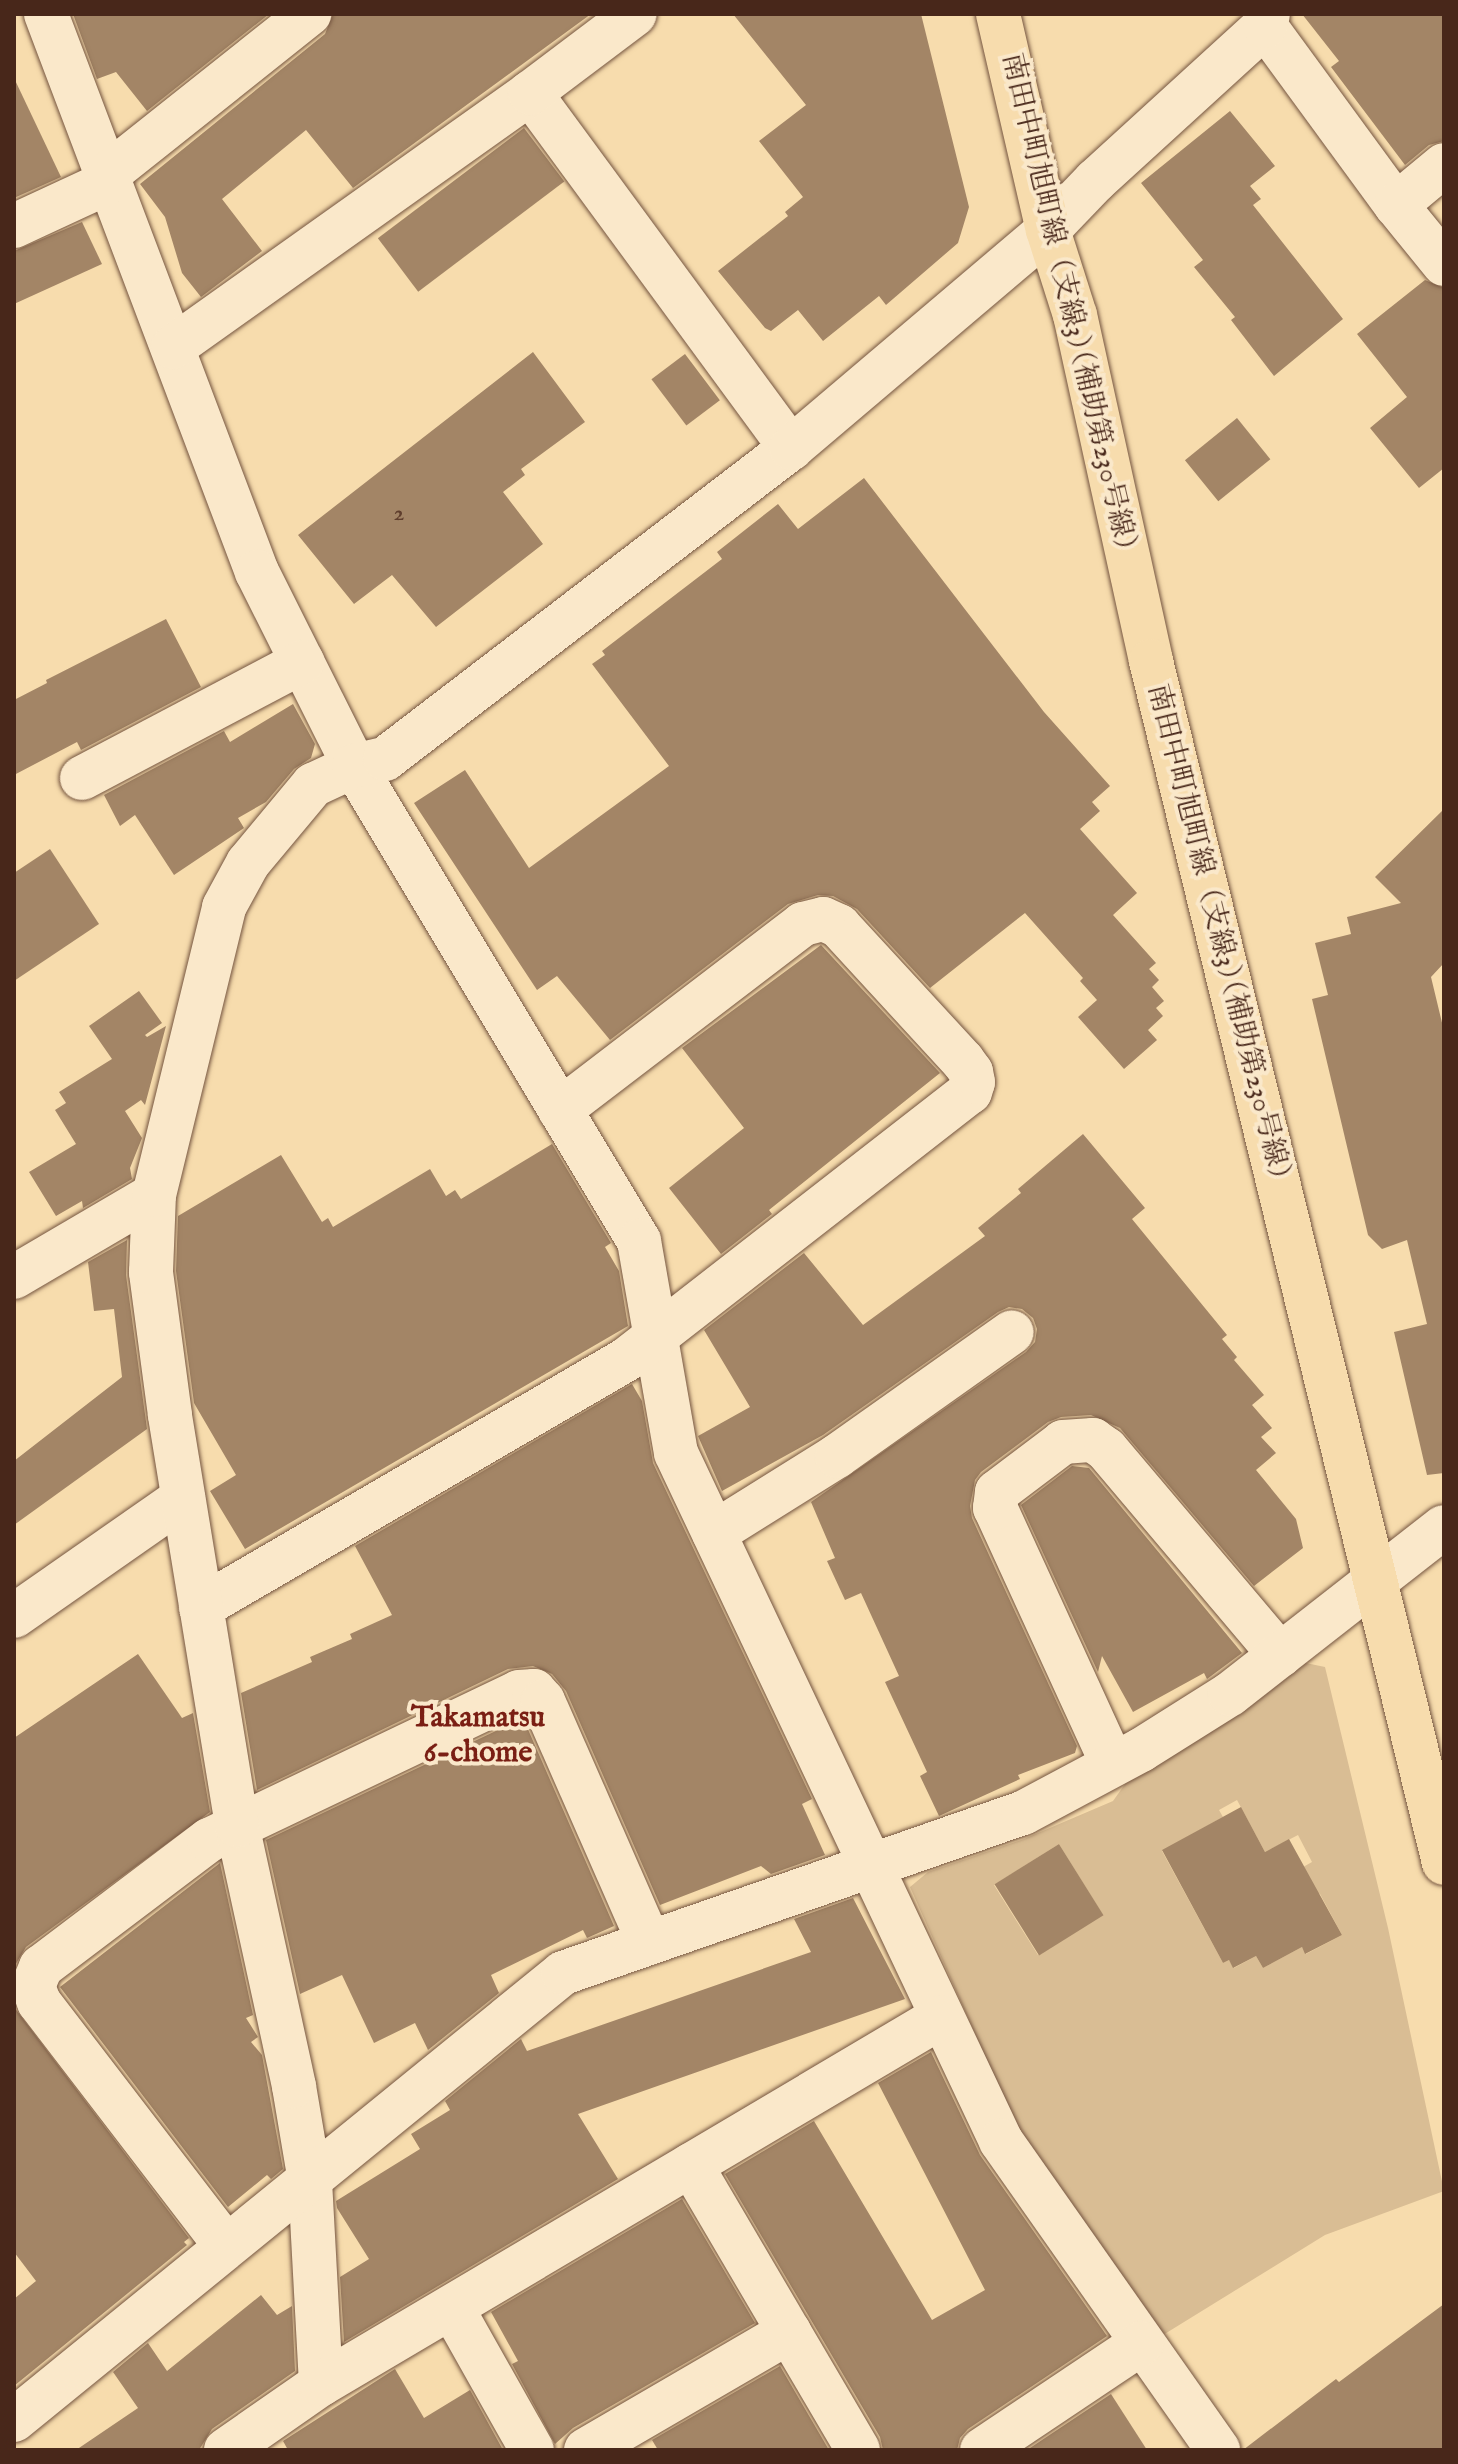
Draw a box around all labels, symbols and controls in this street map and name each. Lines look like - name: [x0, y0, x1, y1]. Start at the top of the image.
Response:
- street label: 南田中町旭町線（支線3）（補助第230号線）: [992, 43, 1146, 575]
- house number: 2: [393, 500, 405, 528]
- street label: 南田中町旭町線（支線3）（補助第230号線）: [1138, 674, 1300, 1204]
- district label: Takamatsu 6-chome: [411, 1700, 545, 1770]

